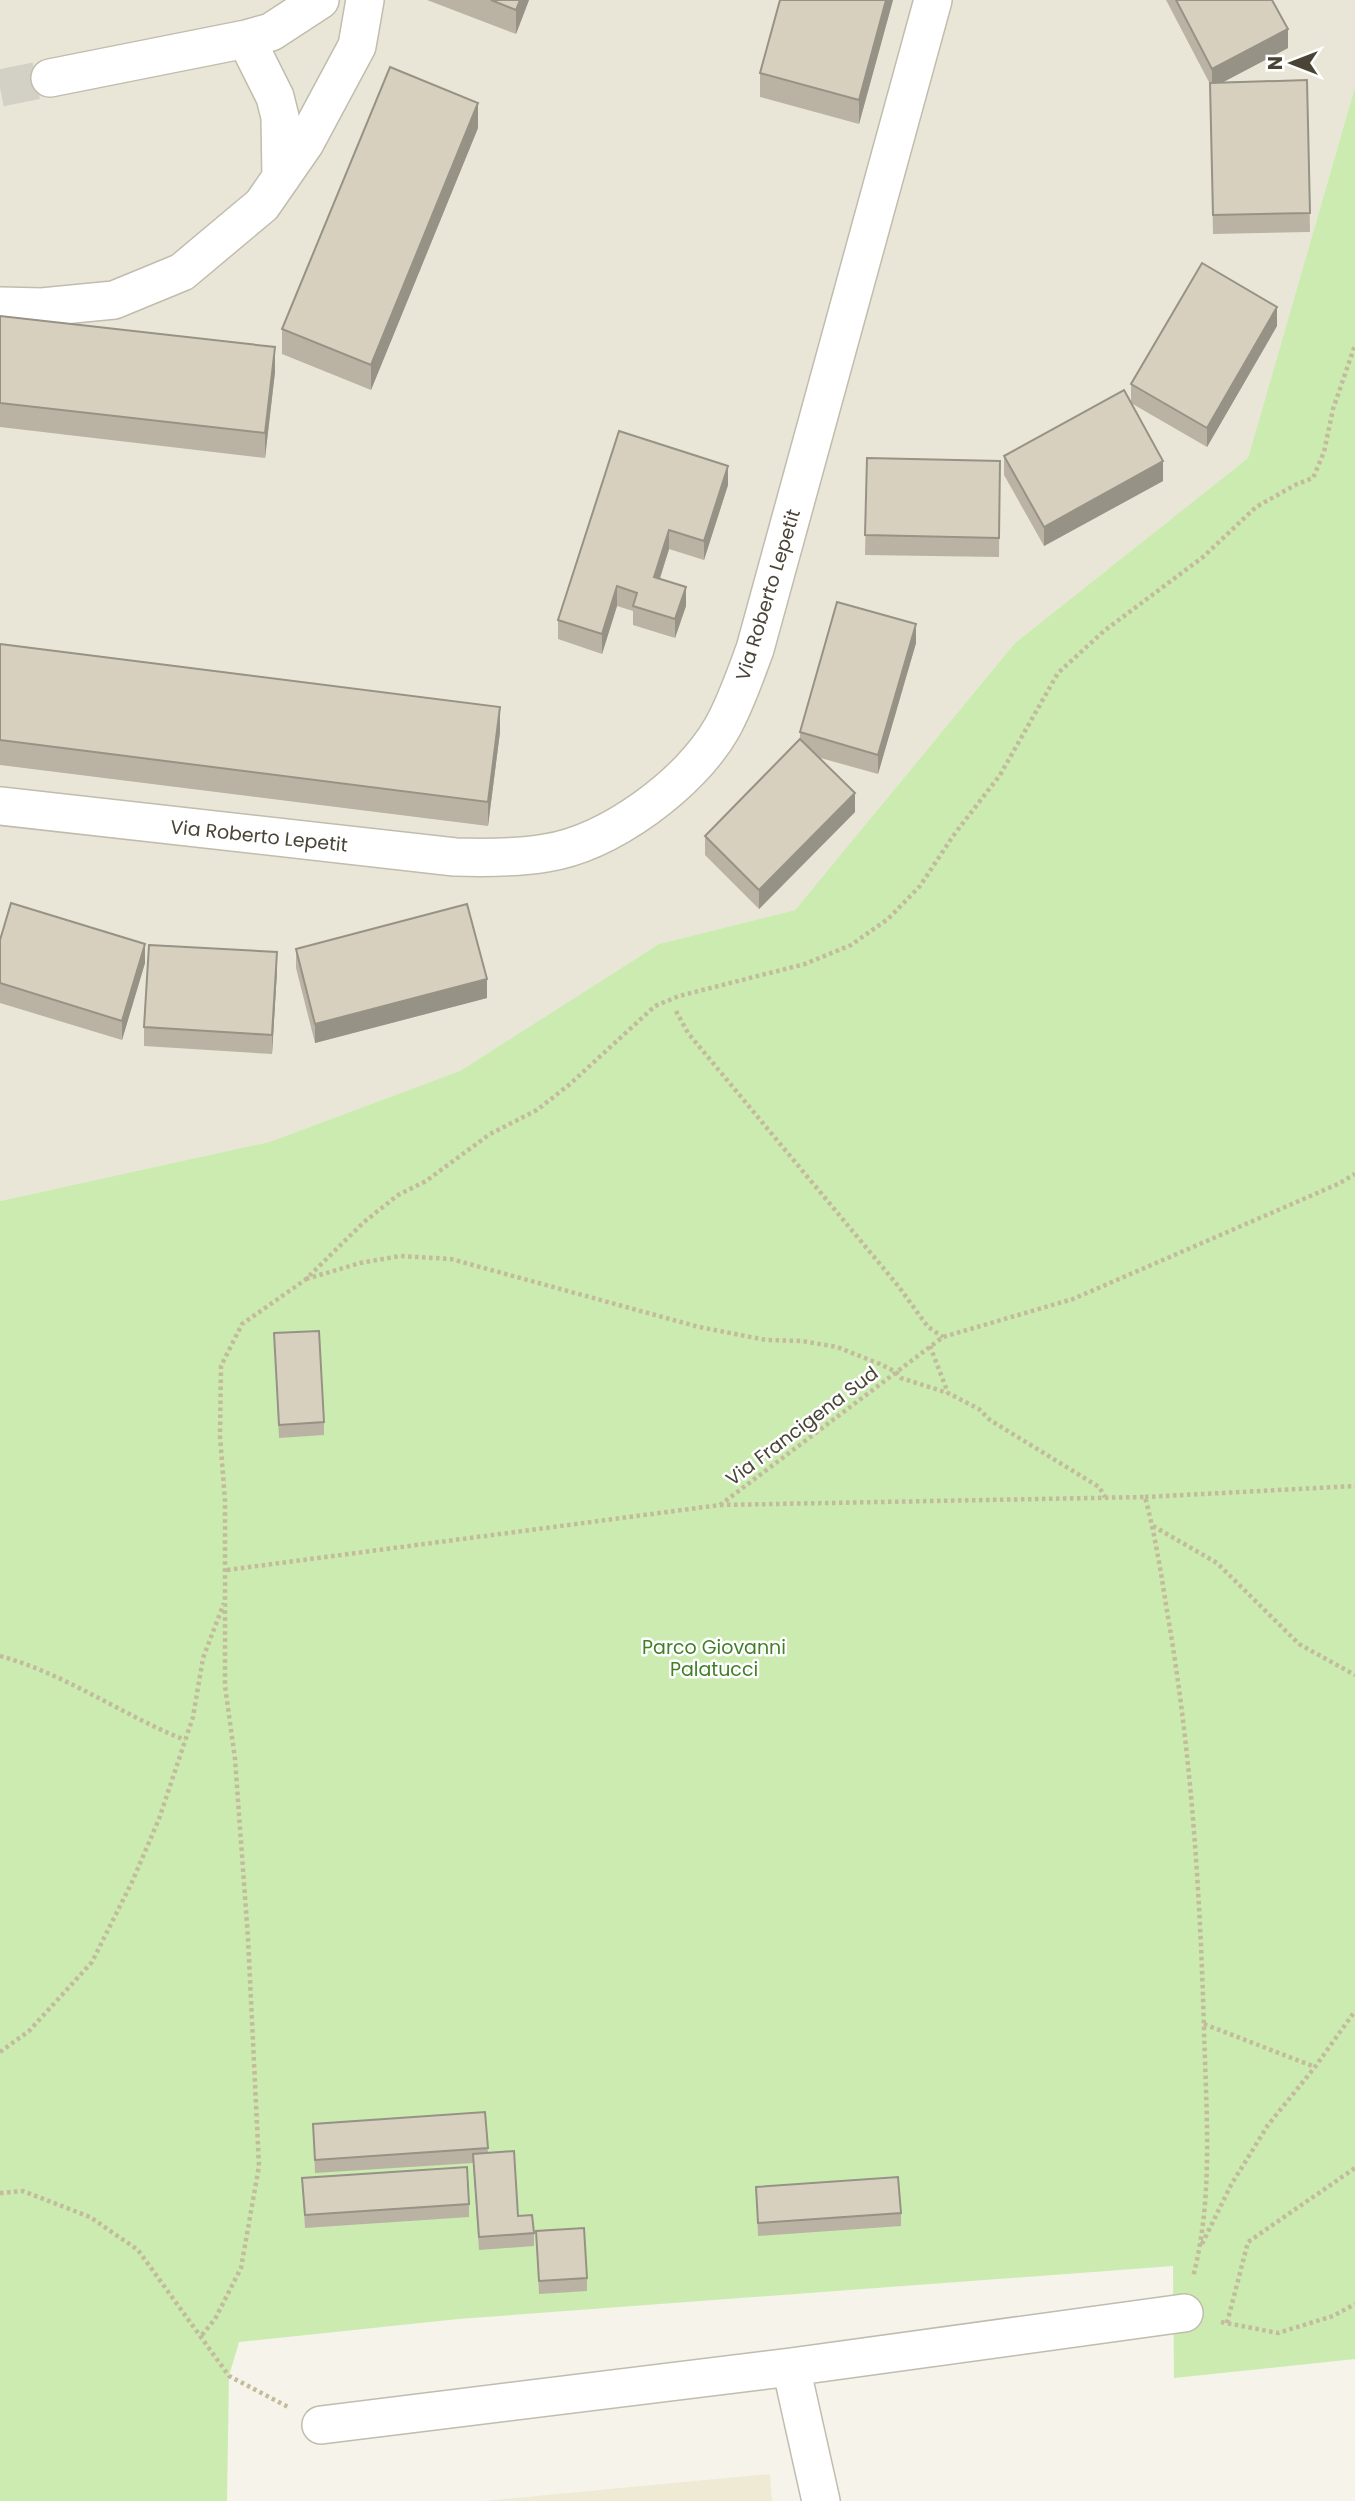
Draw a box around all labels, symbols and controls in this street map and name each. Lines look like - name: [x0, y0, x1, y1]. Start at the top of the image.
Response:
- north arrow: [1257, 28, 1327, 98]
- text: N: [1262, 56, 1289, 70]
- street label: Via Roberto Lepetit: [729, 506, 807, 684]
- street label: Via Roberto Lepetit: [169, 813, 349, 859]
- street label: Via Francigena Sud: [720, 1360, 884, 1492]
- park label: Parco Giovanni Palatucci: [642, 1634, 786, 1683]

